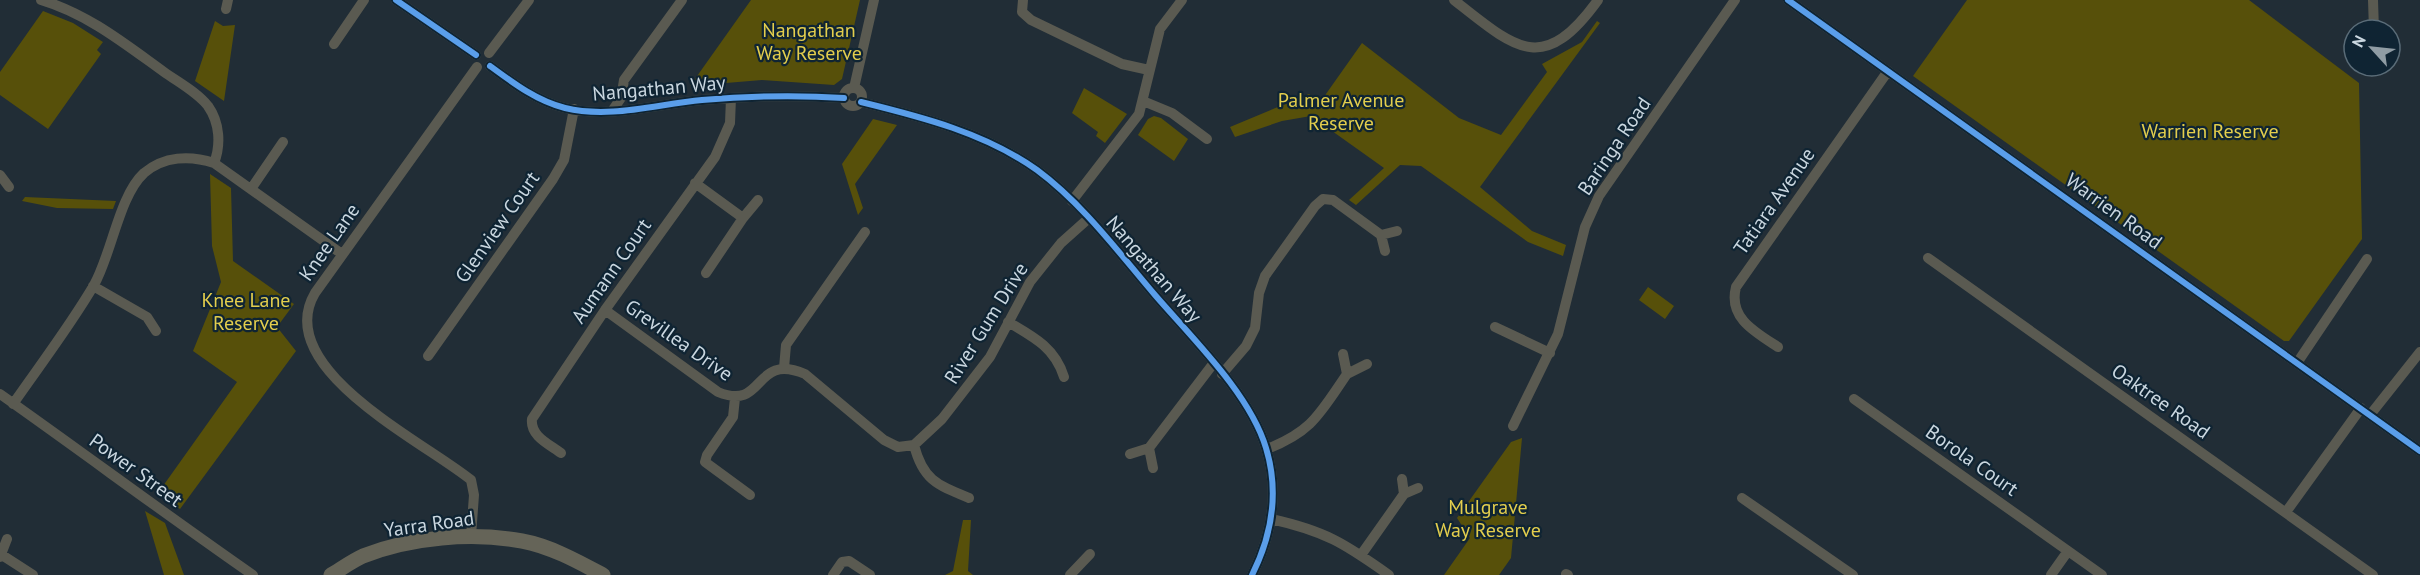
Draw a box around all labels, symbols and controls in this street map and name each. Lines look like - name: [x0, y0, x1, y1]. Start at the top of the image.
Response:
- park label: Nangathan Way Reserve: [756, 17, 862, 66]
- north arrow: [2342, 18, 2402, 78]
- text: N: [2347, 32, 2370, 50]
- street label: Nangathan Way: [591, 69, 727, 107]
- park label: Palmer Avenue Reserve: [1278, 87, 1404, 136]
- street label: Baringa Road: [1572, 92, 1656, 200]
- park label: Warrien Reserve: [2141, 118, 2279, 144]
- street label: Tatiara Avenue: [1728, 142, 1820, 260]
- street label: Glenview Court: [449, 166, 545, 288]
- street label: Warrien Road: [2060, 167, 2168, 255]
- street label: Knee Lane: [293, 198, 365, 286]
- street label: Nangathan Way: [1100, 210, 1208, 328]
- street label: Aumann Court: [565, 213, 657, 329]
- street label: River Gum Drive: [938, 257, 1034, 389]
- park label: Knee Lane Reserve: [202, 287, 290, 336]
- street label: Grevillea Drive: [620, 293, 738, 387]
- street label: Oaktree Road: [2107, 358, 2215, 444]
- street label: Borola Court: [1921, 419, 2024, 502]
- street label: Power Street: [84, 427, 188, 513]
- park label: Mulgrave Way Reserve: [1435, 494, 1541, 543]
- street label: Yarra Road: [382, 505, 476, 543]

